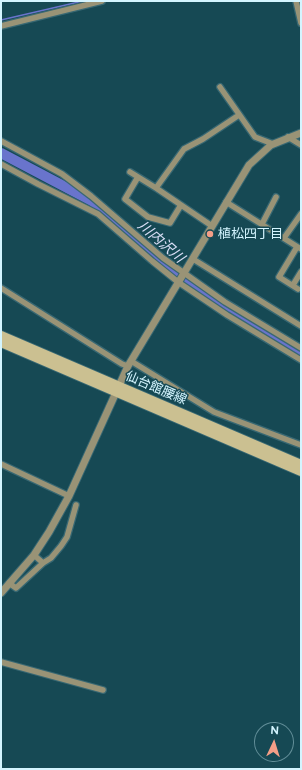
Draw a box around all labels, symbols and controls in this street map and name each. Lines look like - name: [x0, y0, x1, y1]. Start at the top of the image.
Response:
- water label: 川内沢川: [134, 217, 188, 267]
- place label: 植松四丁目: [218, 226, 283, 242]
- marker: 植松四丁目: [205, 229, 215, 239]
- street label: 仙台館腰線: [123, 368, 189, 408]
- north arrow: [254, 722, 294, 762]
- text: N: [270, 724, 279, 737]

